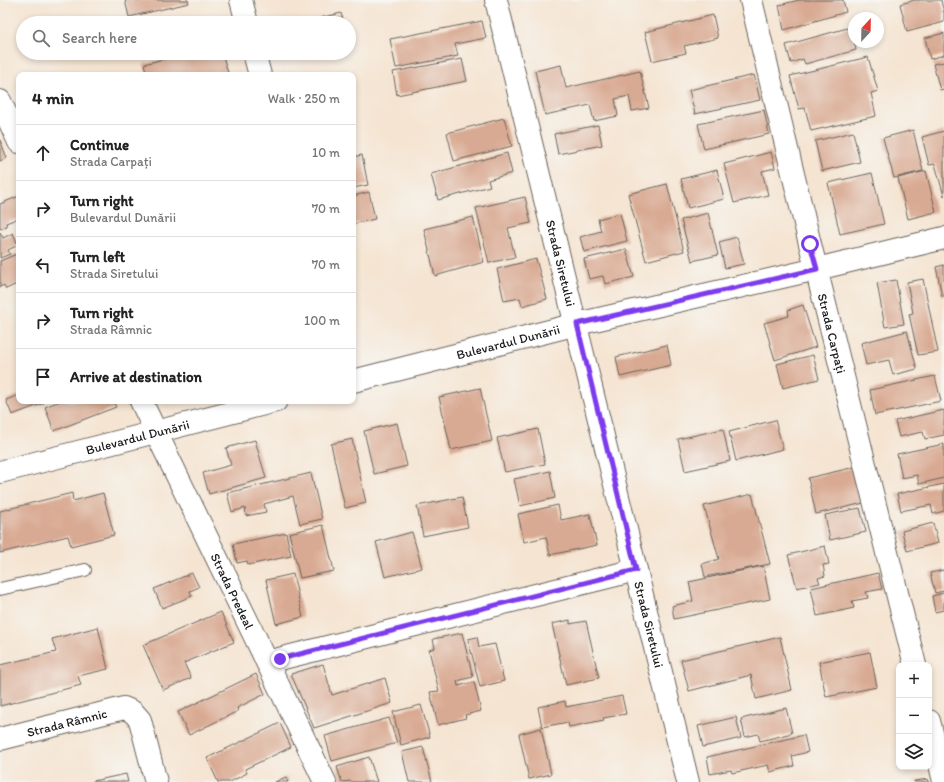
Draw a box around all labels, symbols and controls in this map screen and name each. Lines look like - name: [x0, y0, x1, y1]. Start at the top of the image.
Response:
- north arrow: [848, 12, 884, 48]
- search box: [16, 16, 356, 60]
- icon: search: [30, 27, 52, 49]
- text: Search here: [62, 29, 137, 47]
- text: 4 min: [32, 88, 74, 108]
- text: Walk · 250 m: [268, 91, 340, 106]
- text: Continue: [70, 136, 129, 154]
- icon: ahead: [32, 142, 54, 164]
- text: 10 m: [312, 145, 340, 160]
- text: Strada Carpați: [70, 154, 152, 169]
- text: Turn right: [70, 192, 134, 210]
- icon: right: [32, 198, 54, 220]
- text: 70 m: [312, 201, 340, 216]
- text: Bulevardul Dunării: [70, 210, 176, 225]
- street label: Strada Siretului: [543, 218, 578, 308]
- route start: [801, 235, 819, 253]
- text: Turn left: [70, 248, 125, 266]
- icon: left: [32, 254, 54, 276]
- text: 70 m: [312, 257, 340, 272]
- text: Strada Siretului: [70, 266, 158, 281]
- street label: Strada Carpați: [815, 292, 849, 375]
- text: Turn right: [70, 304, 134, 322]
- icon: right: [32, 310, 54, 332]
- text: 100 m: [304, 313, 340, 328]
- text: Strada Râmnic: [70, 322, 152, 337]
- street label: Bulevardul Dunării: [455, 322, 561, 362]
- icon: arrive: [32, 366, 54, 388]
- text: Arrive at destination: [70, 368, 202, 386]
- street label: Bulevardul Dunării: [84, 417, 191, 458]
- street label: Strada Predeal: [208, 551, 257, 632]
- street label: Strada Siretului: [631, 580, 667, 669]
- route end: [271, 650, 289, 668]
- map controls: [896, 662, 932, 770]
- button: +: [896, 662, 932, 698]
- button: −: [896, 698, 932, 734]
- street label: Strada Râmnic: [25, 705, 109, 740]
- button: layers: [896, 734, 932, 770]

